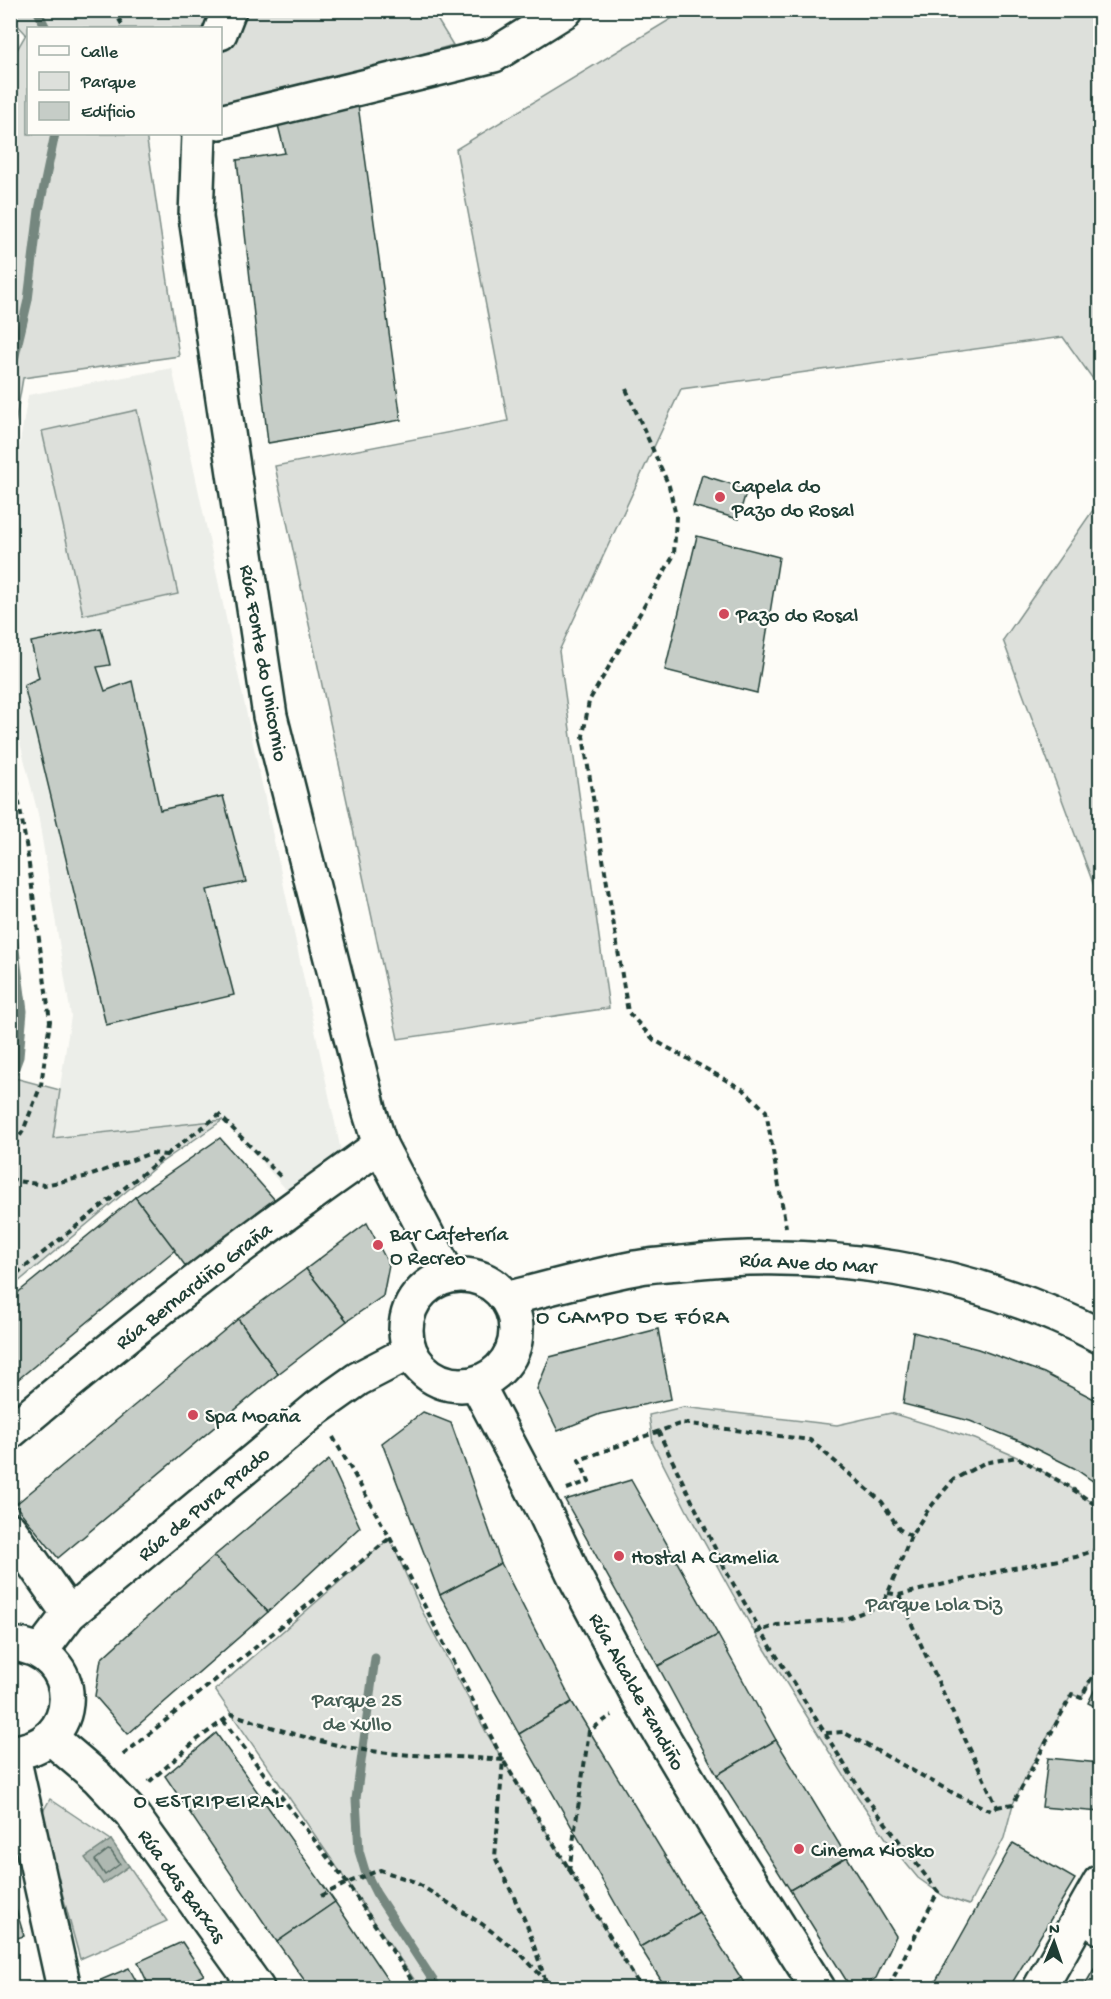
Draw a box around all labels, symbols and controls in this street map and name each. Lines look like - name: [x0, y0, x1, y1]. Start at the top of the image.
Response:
- legend: [27, 27, 222, 135]
- text: Calle: [81, 43, 119, 64]
- text: Parque: [80, 73, 137, 94]
- text: Edificio: [81, 103, 135, 124]
- place label: Capela do Pazo do Rosal: [731, 476, 854, 525]
- marker: Capela do Pazo do Rosal: [713, 490, 727, 504]
- street label: Rúa Fonte do Unicornio: [232, 563, 291, 764]
- place label: Pazo do Rosal: [735, 605, 858, 630]
- marker: Pazo do Rosal: [717, 607, 731, 621]
- street label: Rúa Bernardiño Graña: [112, 1218, 280, 1357]
- place label: Bar Cafetería O Recreo: [389, 1224, 510, 1273]
- marker: Bar Cafetería O Recreo: [371, 1238, 385, 1252]
- street label: Rúa Ave do Mar: [739, 1249, 878, 1282]
- district label: O CAMPO DE FÓRA: [536, 1306, 730, 1332]
- place label: Spa Moaña: [205, 1406, 302, 1431]
- marker: Spa Moaña: [186, 1408, 200, 1422]
- street label: Rúa de Pura Prado: [134, 1443, 277, 1568]
- place label: Hostal A Camelia: [631, 1547, 780, 1572]
- marker: Hostal A Camelia: [612, 1549, 626, 1563]
- park label: Parque Lola Diz: [865, 1594, 1003, 1619]
- street label: Rúa Alcalde Fandiño: [581, 1610, 689, 1776]
- park label: Parque 25 de Xullo: [311, 1690, 402, 1739]
- district label: O ESTRIPEIRAL: [134, 1790, 284, 1816]
- street label: Rúa das Barxas: [131, 1825, 231, 1950]
- place label: Cinema Kiosko: [811, 1840, 934, 1865]
- marker: Cinema Kiosko: [792, 1842, 806, 1856]
- north arrow: [1024, 1912, 1084, 1972]
- text: N: [1049, 1921, 1061, 1940]

